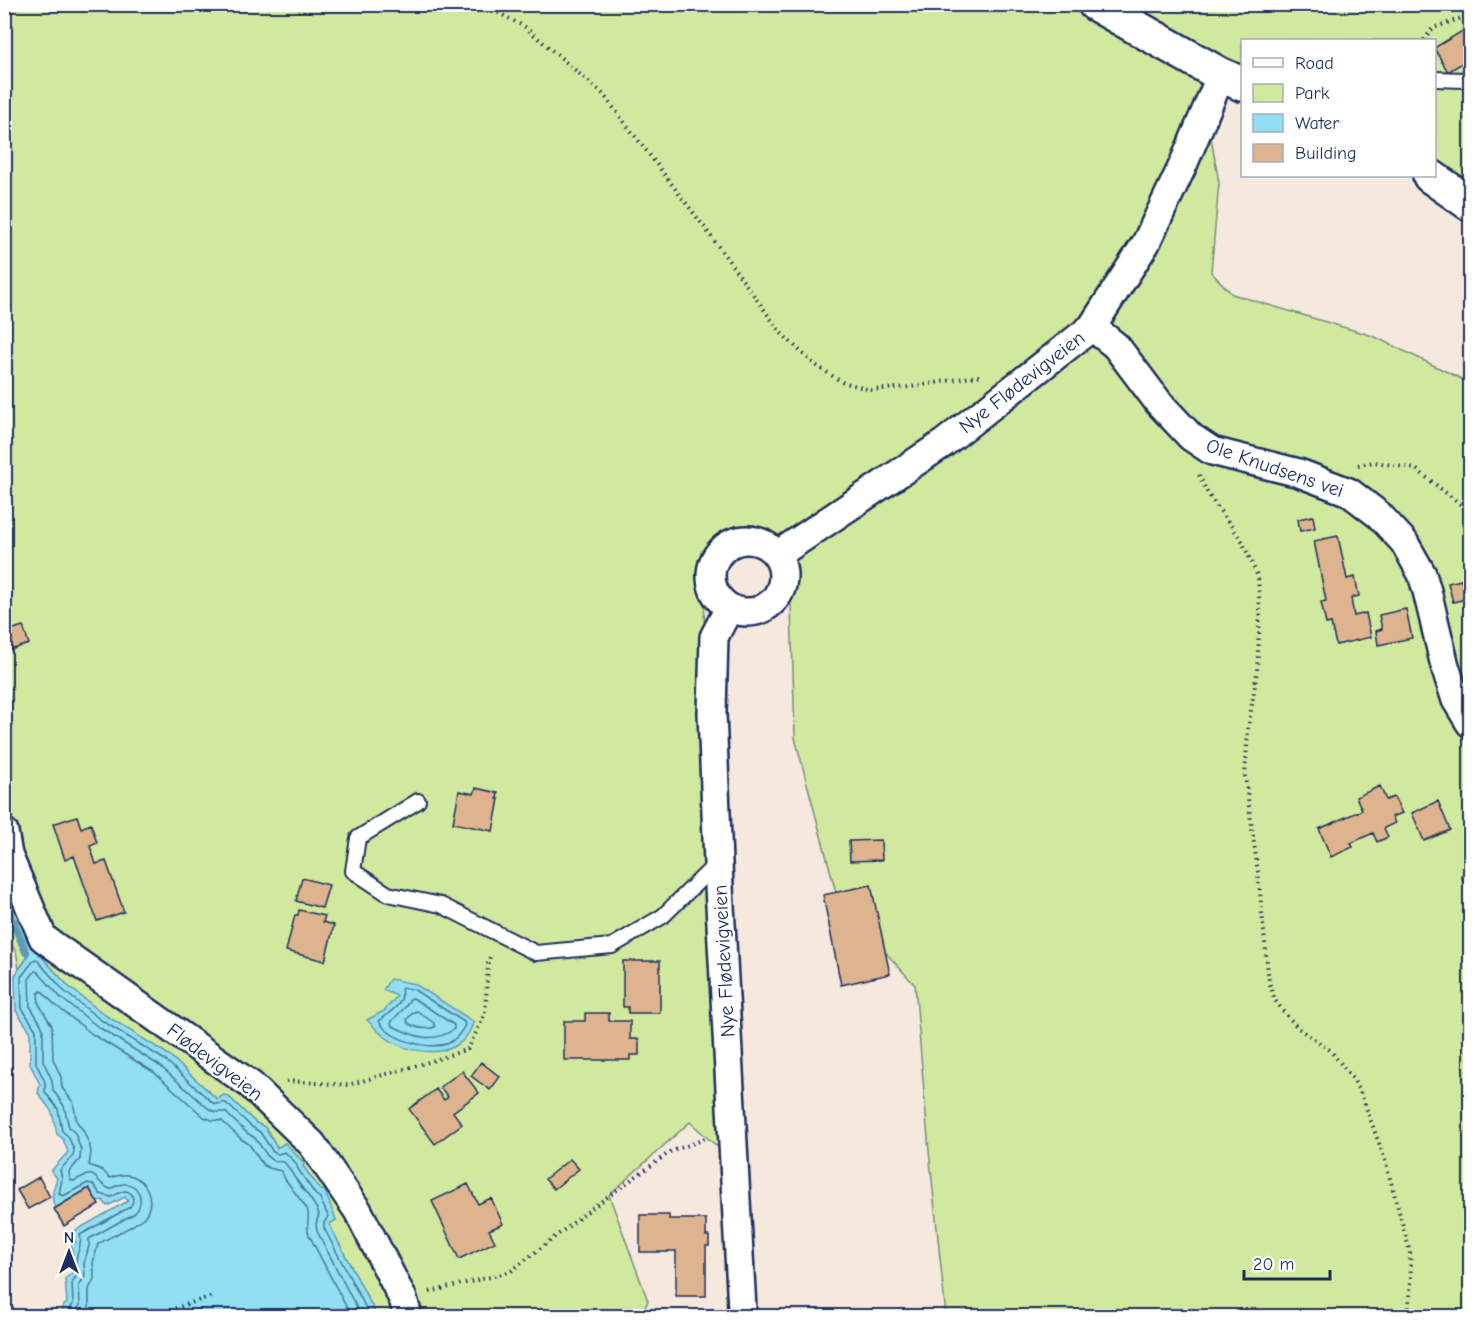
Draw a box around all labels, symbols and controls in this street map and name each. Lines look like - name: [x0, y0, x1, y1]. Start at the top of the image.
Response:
- legend: [1241, 39, 1436, 177]
- text: Road: [1295, 53, 1334, 74]
- text: Park: [1295, 83, 1330, 104]
- text: Water: [1295, 113, 1340, 134]
- text: Building: [1295, 143, 1357, 164]
- street label: Nye Flødevigveien: [955, 326, 1089, 438]
- street label: Ole Knudsens vei: [1203, 434, 1347, 502]
- street label: Nye Flødevigveien: [709, 884, 739, 1038]
- street label: Flødevigveien: [162, 1018, 268, 1106]
- north arrow: [39, 1222, 99, 1282]
- text: N: [64, 1229, 74, 1247]
- scale bar: [1244, 1243, 1330, 1281]
- text: 20 m: [1253, 1254, 1294, 1275]

